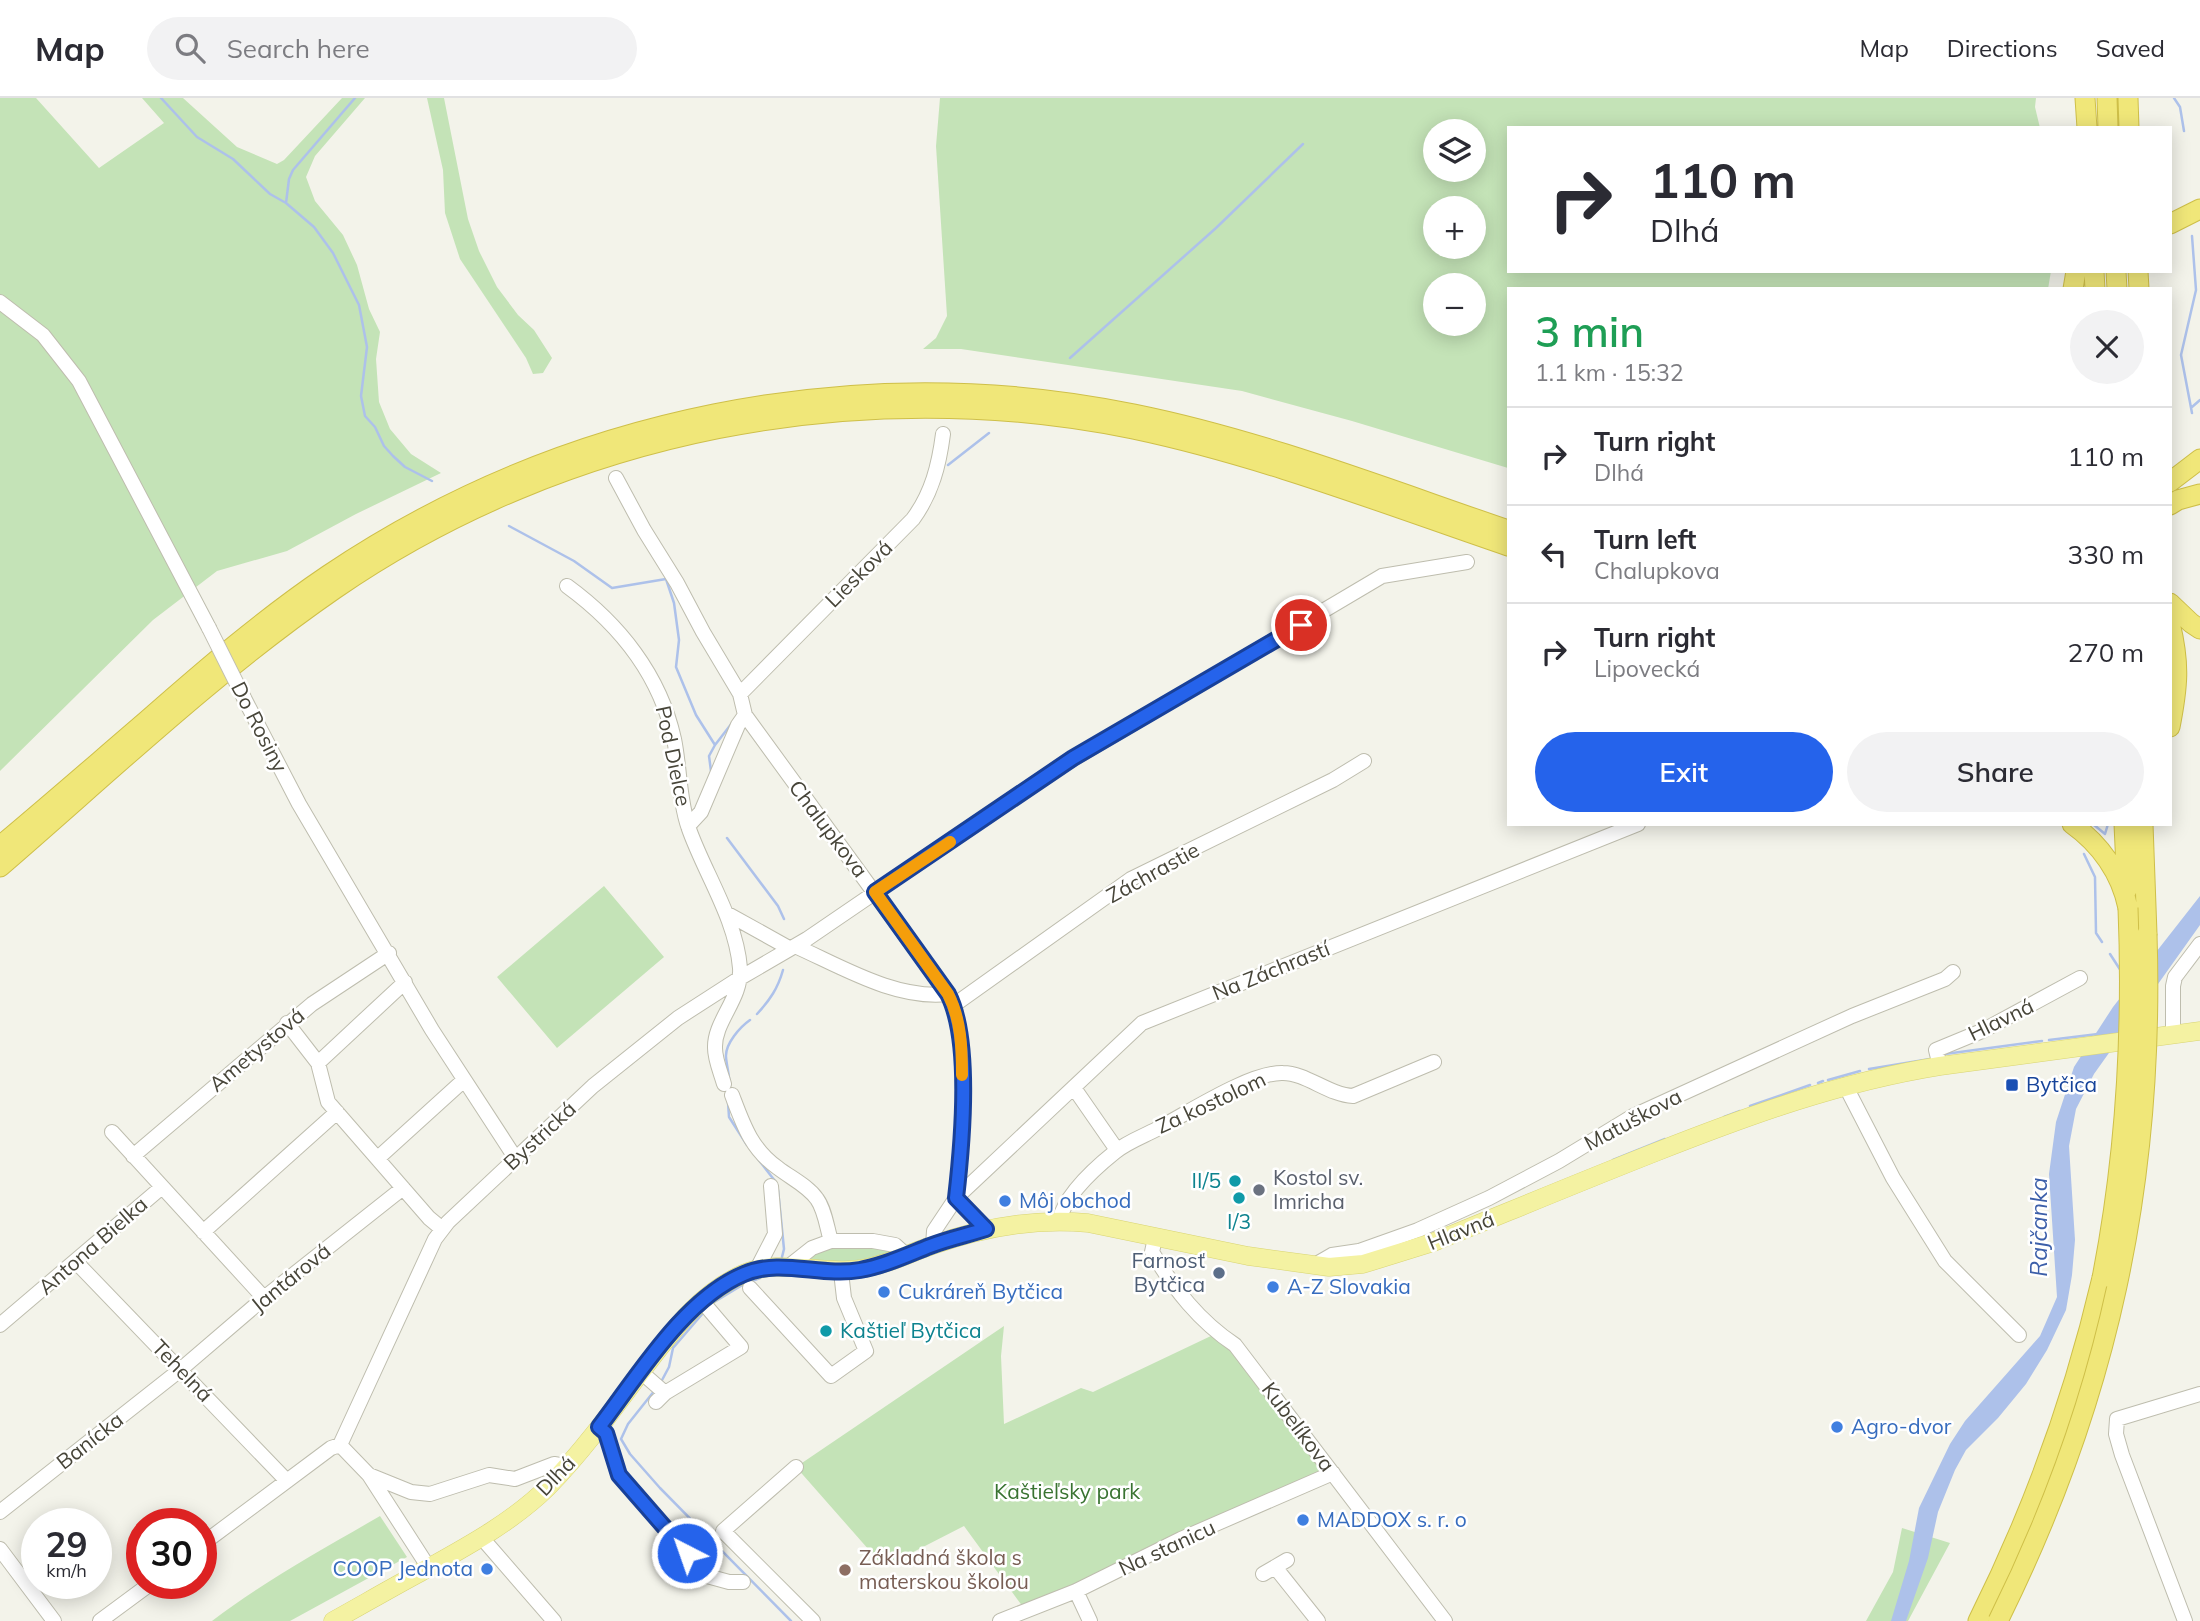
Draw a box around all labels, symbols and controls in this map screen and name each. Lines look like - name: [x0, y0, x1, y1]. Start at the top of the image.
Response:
- search box: [147, 17, 637, 80]
- text: Map: [35, 28, 105, 69]
- icon: search: [171, 29, 209, 67]
- text: Search here: [227, 32, 370, 65]
- text: Map: [1859, 33, 1909, 63]
- text: Directions: [1947, 33, 2058, 63]
- text: Saved: [2096, 33, 2165, 63]
- map controls: [1423, 119, 1486, 336]
- button: layers: [1423, 119, 1486, 182]
- text: 110 m: [1650, 149, 1796, 210]
- icon: right: [1535, 154, 1626, 245]
- button: +: [1423, 196, 1486, 259]
- text: Dlhá: [1650, 210, 1719, 250]
- button: −: [1423, 273, 1486, 336]
- text: 3 min: [1535, 305, 1644, 358]
- button: close: [2070, 310, 2144, 384]
- text: 1.1 km · 15:32: [1535, 358, 1684, 387]
- text: Turn right: [1594, 425, 1715, 458]
- icon: right: [1535, 437, 1573, 475]
- text: 110 m: [2068, 440, 2144, 473]
- text: Dlhá: [1594, 458, 1644, 487]
- text: Turn left: [1594, 523, 1696, 556]
- street label: Liesková: [819, 534, 897, 612]
- icon: left: [1535, 535, 1573, 573]
- text: 330 m: [2068, 538, 2144, 571]
- text: Chalupkova: [1594, 556, 1720, 585]
- pin: [1271, 595, 1331, 655]
- icon: arrive: [1282, 606, 1320, 644]
- text: Turn right: [1594, 621, 1715, 654]
- icon: right: [1535, 633, 1573, 671]
- text: 270 m: [2068, 636, 2144, 669]
- text: Lipovecká: [1594, 654, 1700, 683]
- street label: Do Rosiny: [226, 677, 294, 776]
- street label: Pod Dielce: [651, 703, 697, 808]
- button: Exit: [1535, 732, 1833, 812]
- button: Share: [1847, 732, 2144, 812]
- street label: Chalupkova: [784, 775, 874, 882]
- street label: Záchrastie: [1102, 836, 1203, 908]
- street label: Na Záchrastí: [1208, 934, 1334, 1005]
- street label: Hlavná: [1964, 992, 2038, 1046]
- street label: Ametystová: [203, 1002, 309, 1097]
- street label: Za kostolom: [1152, 1065, 1270, 1139]
- place label: Bytčica: [2026, 1071, 2097, 1097]
- marker: Bytčica: [2004, 1077, 2020, 1093]
- street label: Matuškova: [1579, 1083, 1686, 1156]
- street label: Bystrická: [498, 1095, 581, 1175]
- place label: Kostol sv. Imricha: [1273, 1164, 1363, 1214]
- place label: II/5: [1192, 1167, 1221, 1193]
- marker: II/5: [1227, 1173, 1243, 1189]
- water label: Rajčanka: [2024, 1177, 2053, 1277]
- marker: Kostol sv. Imricha: [1251, 1182, 1267, 1198]
- place label: Môj obchod: [1019, 1187, 1131, 1213]
- marker: I/3: [1231, 1190, 1247, 1206]
- street label: Antona Bielka: [32, 1191, 152, 1300]
- marker: Môj obchod: [997, 1193, 1013, 1209]
- street label: Hlavná: [1423, 1205, 1498, 1255]
- place label: I/3: [1227, 1208, 1251, 1234]
- street label: Jantárová: [245, 1237, 335, 1317]
- place label: Farnosť Bytčica: [1131, 1247, 1205, 1297]
- marker: Farnosť Bytčica: [1211, 1265, 1227, 1281]
- place label: A-Z Slovakia: [1287, 1273, 1411, 1299]
- place label: Cukráreň Bytčica: [898, 1278, 1063, 1304]
- marker: A-Z Slovakia: [1265, 1279, 1281, 1295]
- marker: Cukráreň Bytčica: [876, 1284, 892, 1300]
- place label: Kaštieľ Bytčica: [840, 1317, 982, 1343]
- marker: Kaštieľ Bytčica: [818, 1323, 834, 1339]
- street label: Tehelná: [147, 1334, 219, 1407]
- street label: Kubelíkova: [1257, 1376, 1341, 1476]
- street label: Banícka: [51, 1406, 128, 1474]
- place label: Agro-dvor: [1851, 1413, 1952, 1439]
- marker: Agro-dvor: [1829, 1419, 1845, 1435]
- street label: Dlhá: [530, 1450, 580, 1501]
- park label: Kaštieľsky park: [994, 1478, 1140, 1504]
- place label: MADDOX s. r. o: [1317, 1506, 1467, 1532]
- speed limit sign: 30: [126, 1508, 217, 1599]
- marker: MADDOX s. r. o: [1295, 1512, 1311, 1528]
- street label: Na stanicu: [1114, 1513, 1219, 1581]
- position arrow: [650, 1516, 724, 1590]
- text: 29: [45, 1522, 88, 1566]
- place label: Základná škola s materskou školou: [859, 1544, 1029, 1594]
- place label: COOP Jednota: [332, 1555, 473, 1581]
- text: km/h: [46, 1559, 87, 1582]
- marker: COOP Jednota: [479, 1561, 495, 1577]
- marker: Základná škola s materskou školou: [837, 1562, 853, 1578]

